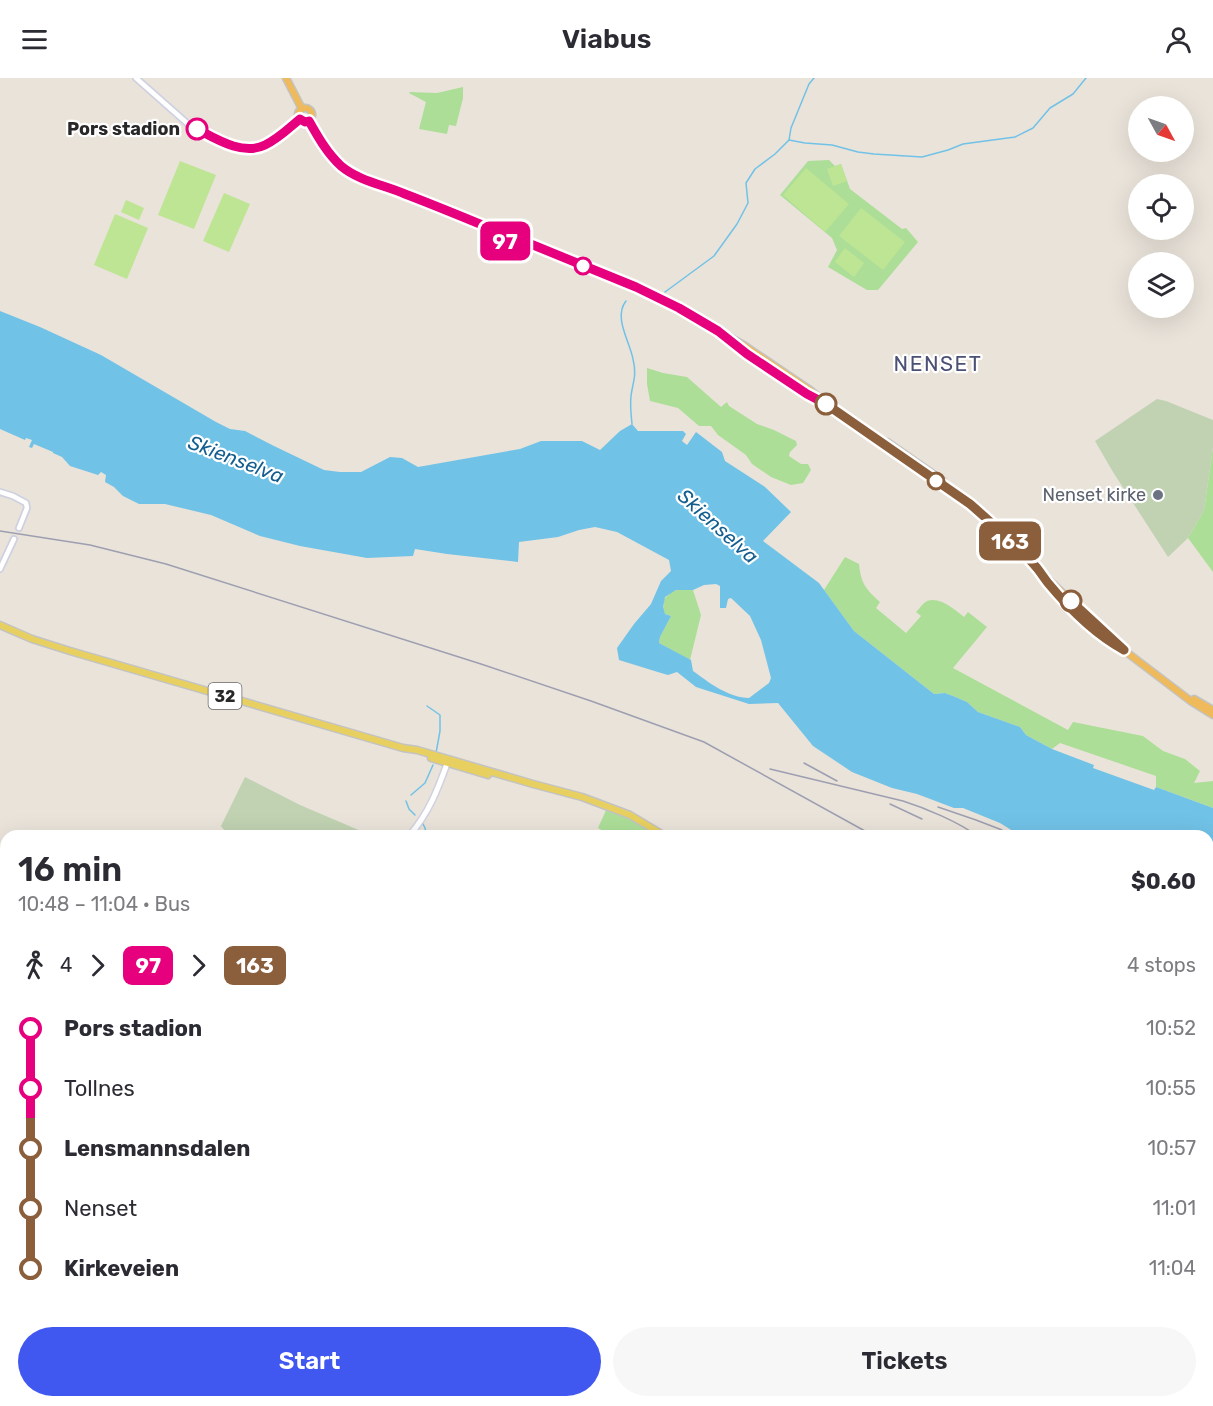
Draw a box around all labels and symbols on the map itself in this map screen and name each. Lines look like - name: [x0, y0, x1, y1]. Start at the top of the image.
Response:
- north arrow: [1128, 96, 1194, 162]
- place label: Pors stadion: [67, 118, 180, 140]
- marker: Pors stadion: [186, 118, 208, 140]
- line badge: 97: [478, 222, 532, 260]
- unlabelled marker: [574, 257, 592, 275]
- district label: NENSET: [894, 351, 982, 376]
- unlabelled marker: [815, 393, 837, 415]
- water label: Skienselva: [185, 430, 287, 488]
- unlabelled marker: [927, 472, 945, 490]
- water label: Skienselva: [673, 484, 763, 569]
- place label: Nenset kirke: [1042, 484, 1146, 506]
- marker: Nenset kirke: [1151, 488, 1165, 502]
- line badge: 163: [976, 522, 1044, 560]
- unlabelled marker: [1060, 590, 1082, 612]
- road number: 32: [208, 683, 242, 709]

